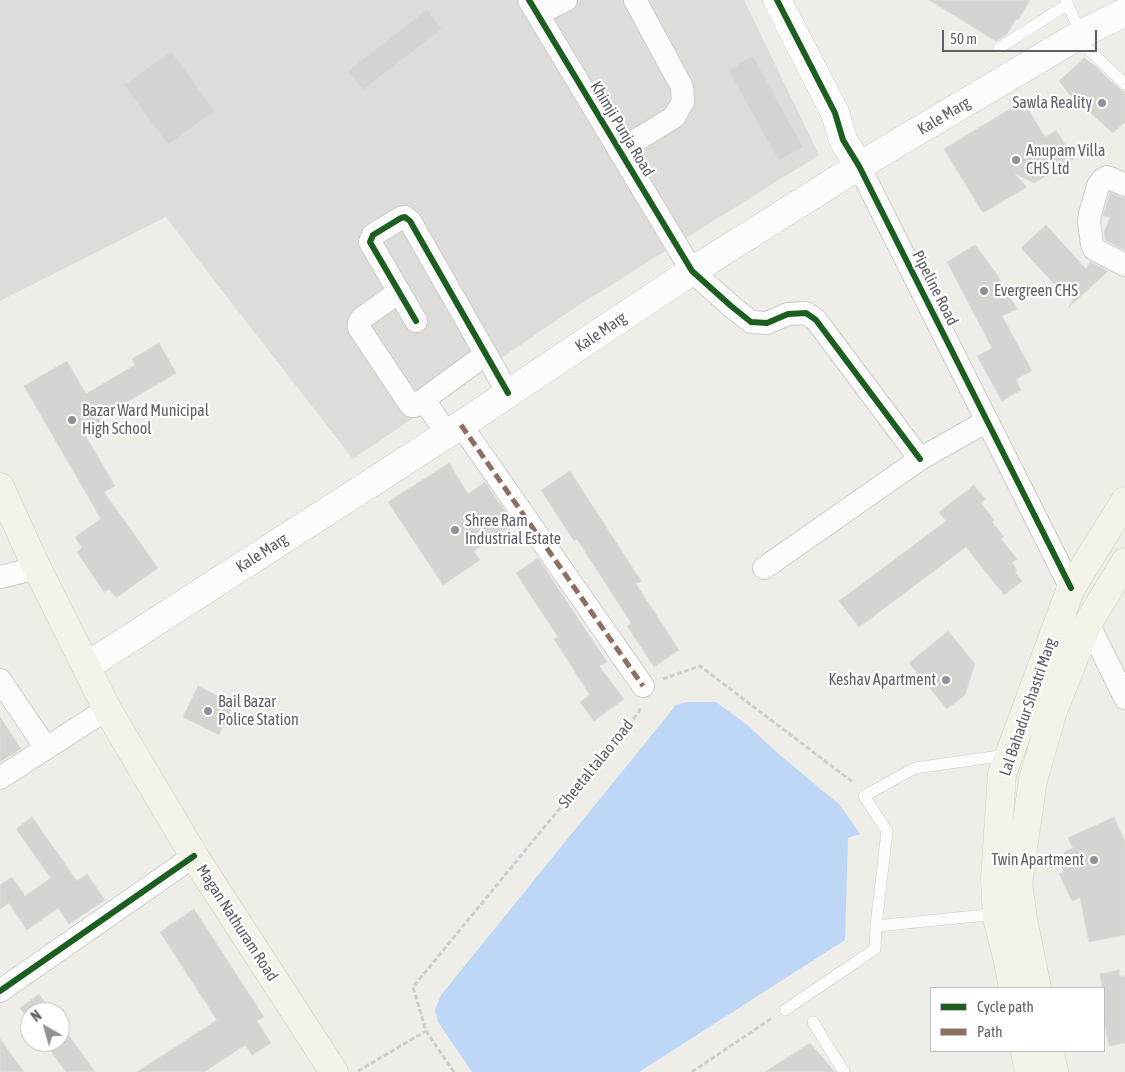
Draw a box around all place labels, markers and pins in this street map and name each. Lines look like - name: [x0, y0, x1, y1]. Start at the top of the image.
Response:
- place label: Sawla Reality: [1013, 93, 1092, 113]
- marker: Sawla Reality: [1096, 97, 1108, 109]
- place label: Anupam Villa CHS Ltd: [1026, 141, 1106, 179]
- marker: Anupam Villa CHS Ltd: [1010, 154, 1022, 166]
- place label: Evergreen CHS: [994, 281, 1078, 301]
- marker: Evergreen CHS: [978, 285, 990, 297]
- place label: Bazar Ward Municipal High School: [82, 401, 209, 439]
- marker: Bazar Ward Municipal High School: [66, 414, 78, 426]
- place label: Shree Ram Industrial Estate: [465, 511, 561, 549]
- marker: Shree Ram Industrial Estate: [449, 524, 461, 536]
- place label: Keshav Apartment: [828, 670, 936, 690]
- marker: Keshav Apartment: [940, 674, 952, 686]
- place label: Bail Bazar Police Station: [218, 692, 299, 730]
- marker: Bail Bazar Police Station: [202, 705, 214, 717]
- place label: Twin Apartment: [991, 850, 1084, 870]
- marker: Twin Apartment: [1088, 854, 1100, 866]

